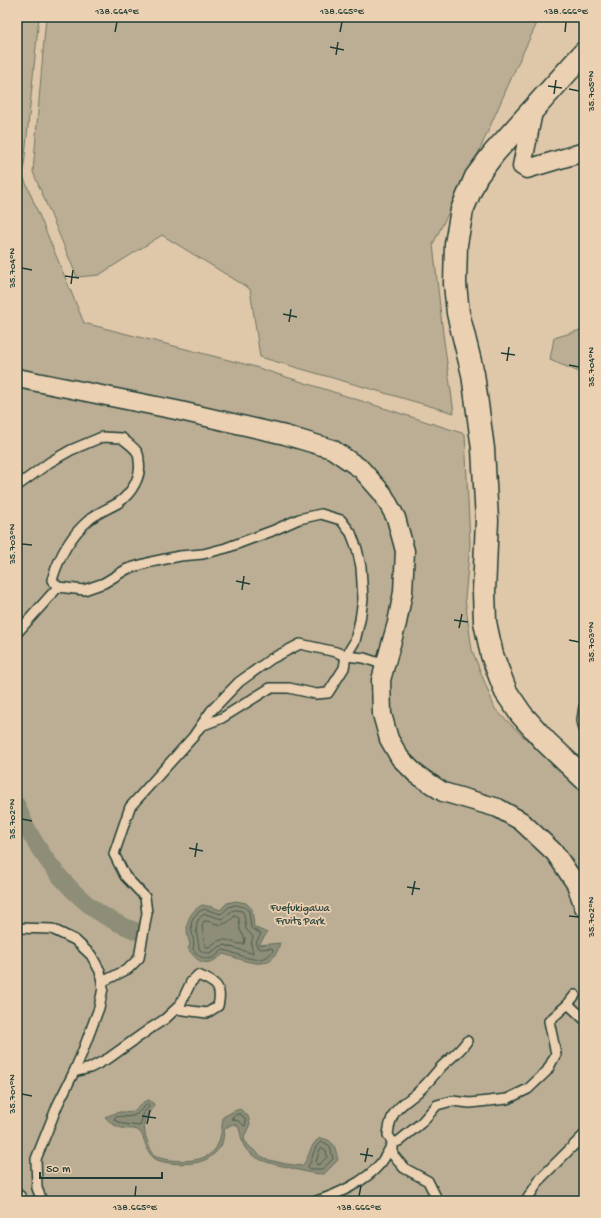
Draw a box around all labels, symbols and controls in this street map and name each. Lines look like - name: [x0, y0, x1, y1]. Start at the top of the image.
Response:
- text: 138.664°E: [94, 6, 139, 18]
- text: 138.665°E: [319, 6, 365, 18]
- text: 138.666°E: [543, 6, 589, 18]
- text: 35.705°N: [586, 70, 598, 112]
- text: 35.704°N: [7, 247, 19, 289]
- text: 35.704°N: [586, 346, 598, 388]
- text: 35.703°N: [7, 523, 19, 565]
- text: 35.703°N: [586, 621, 598, 663]
- text: 35.702°N: [7, 798, 19, 840]
- text: 35.702°N: [586, 896, 598, 938]
- park label: Fuefukigawa Fruits Park: [269, 902, 331, 928]
- text: 35.701°N: [7, 1074, 19, 1115]
- scale bar: [40, 1154, 162, 1180]
- text: 50 m: [46, 1163, 71, 1177]
- text: 138.665°E: [112, 1202, 158, 1214]
- text: 138.666°E: [336, 1202, 382, 1214]

